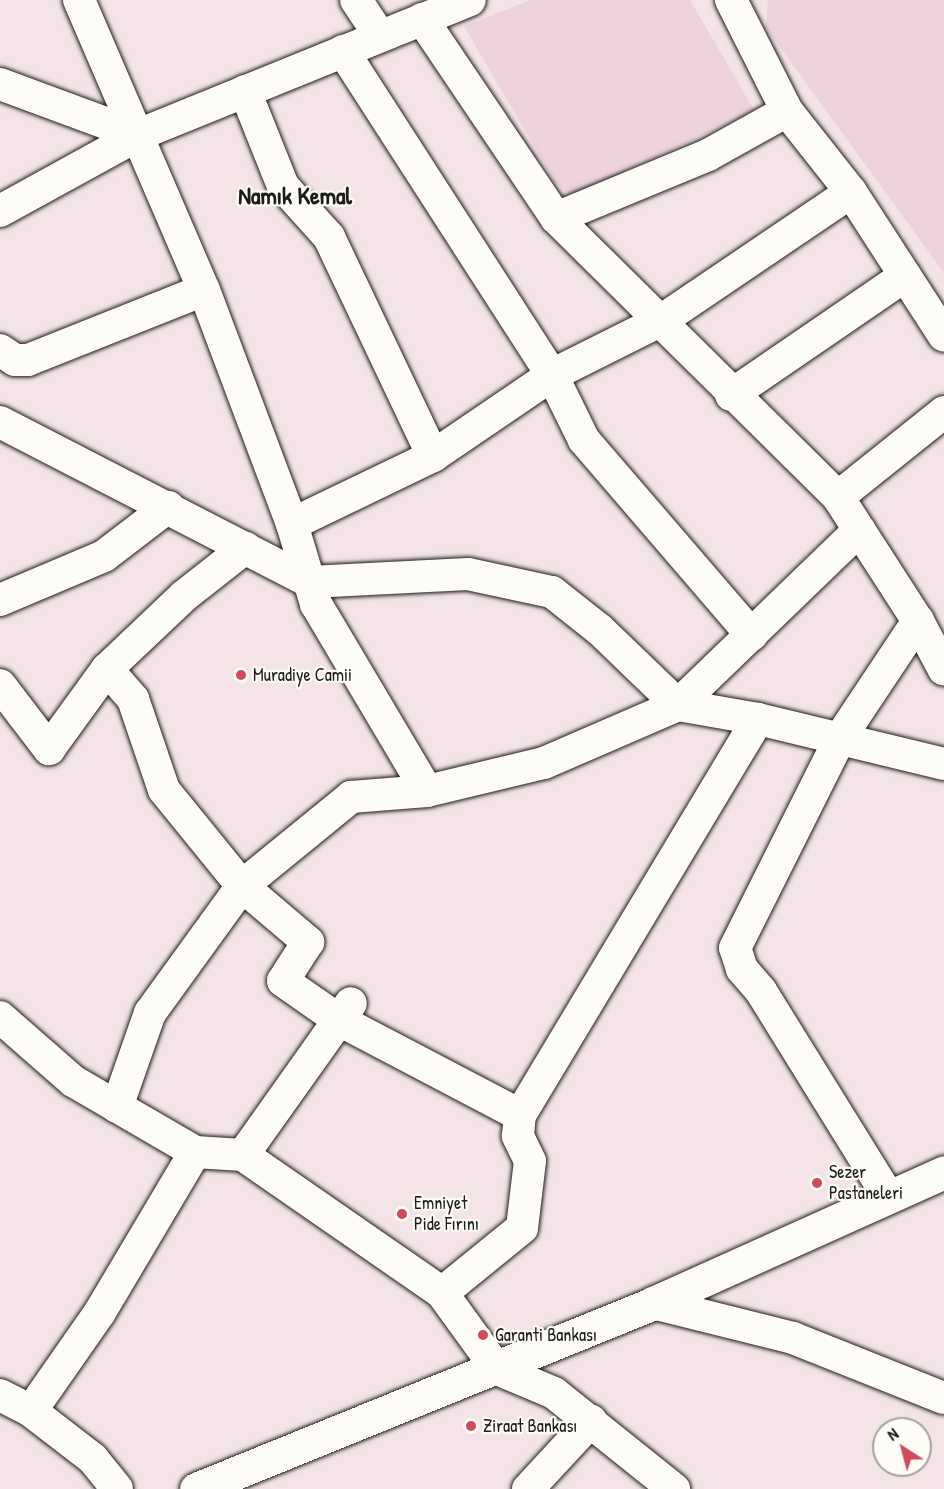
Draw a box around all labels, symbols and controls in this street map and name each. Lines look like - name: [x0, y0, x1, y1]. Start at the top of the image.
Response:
- district label: Namık Kemal: [238, 182, 352, 210]
- place label: Muradiye Camii: [253, 664, 352, 686]
- marker: Muradiye Camii: [234, 668, 248, 682]
- place label: Sezer Pastaneleri: [829, 1162, 903, 1204]
- marker: Sezer Pastaneleri: [810, 1176, 824, 1190]
- place label: Emniyet Pide Fırını: [414, 1193, 479, 1236]
- marker: Emniyet Pide Fırını: [395, 1207, 409, 1221]
- place label: Garanti Bankası: [495, 1324, 597, 1346]
- marker: Garanti Bankası: [476, 1328, 490, 1342]
- place label: Ziraat Bankası: [483, 1415, 577, 1437]
- north arrow: [872, 1417, 932, 1477]
- marker: Ziraat Bankası: [464, 1419, 478, 1433]
- text: N: [883, 1423, 902, 1445]

